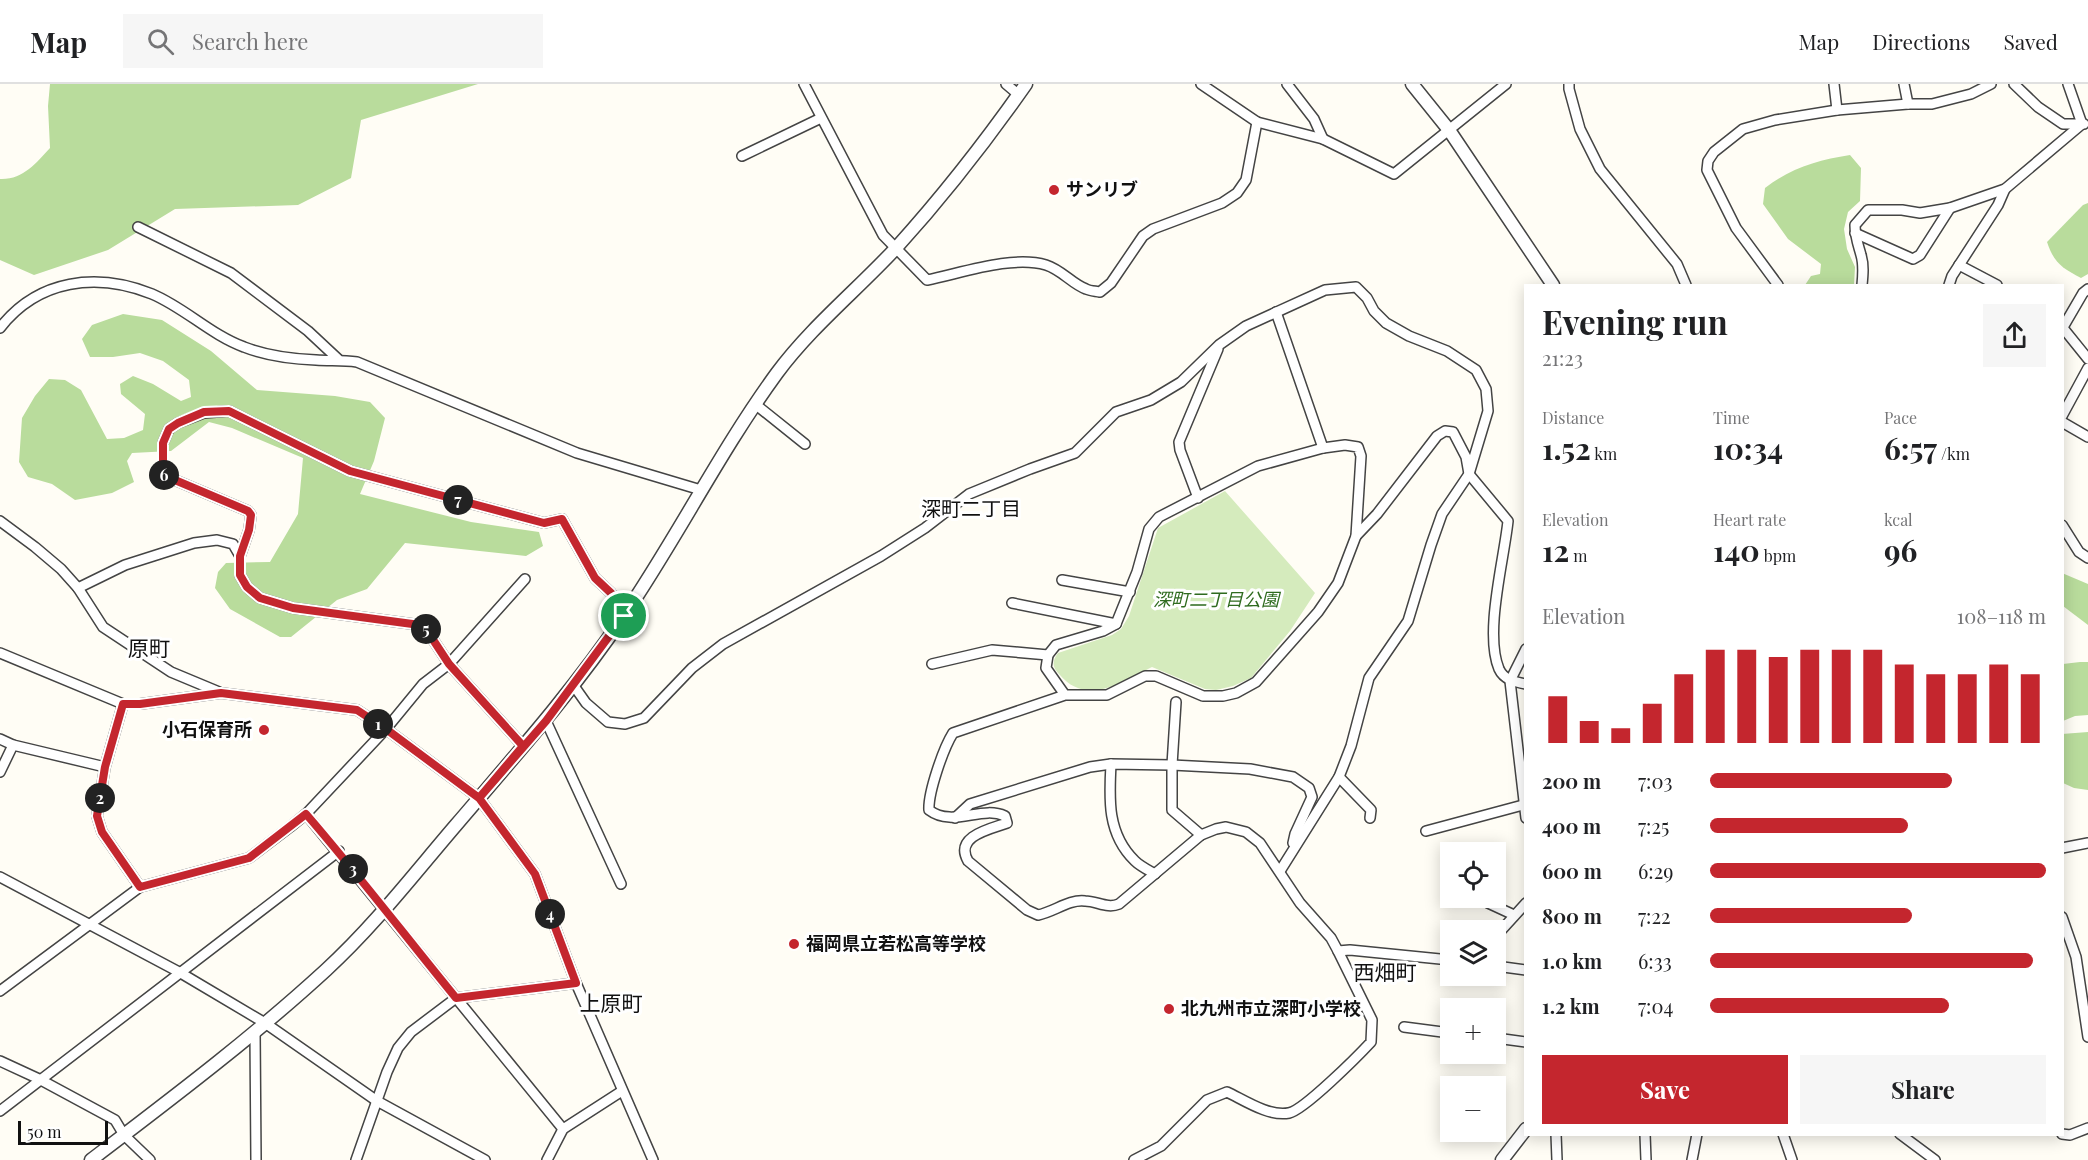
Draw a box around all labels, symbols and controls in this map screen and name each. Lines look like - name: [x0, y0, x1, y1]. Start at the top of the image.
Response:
- search box: [123, 14, 543, 68]
- text: Map: [30, 23, 87, 60]
- icon: search: [144, 25, 177, 58]
- text: Search here: [192, 26, 308, 56]
- text: Map: [1798, 27, 1839, 55]
- text: Directions: [1872, 27, 1970, 55]
- text: Saved: [2003, 27, 2058, 55]
- place label: サンリブ: [1066, 177, 1138, 201]
- marker: サンリブ: [1047, 183, 1061, 197]
- text: Evening run: [1542, 299, 1728, 343]
- button: share: [1983, 304, 2046, 367]
- text: 21:23: [1542, 344, 1583, 371]
- text: Distance: [1542, 407, 1604, 428]
- text: Time: [1713, 407, 1750, 428]
- text: Pace: [1884, 407, 1917, 428]
- text: 1.52: [1542, 428, 1591, 468]
- text: 10:34: [1713, 428, 1783, 468]
- text: 6:57: [1884, 428, 1937, 468]
- text: km: [1591, 443, 1617, 464]
- text: /km: [1937, 443, 1970, 464]
- pin: 6: [149, 460, 179, 490]
- text: 6: [160, 464, 168, 485]
- pin: 7: [443, 485, 473, 515]
- text: 7: [454, 489, 462, 510]
- district label: 深町二丁目: [921, 494, 1021, 521]
- text: Elevation: [1542, 509, 1609, 530]
- text: Heart rate: [1713, 509, 1786, 530]
- text: kcal: [1884, 509, 1913, 530]
- text: 12: [1542, 530, 1569, 570]
- text: 140: [1713, 530, 1760, 570]
- text: 96: [1884, 530, 1917, 570]
- text: m: [1569, 545, 1587, 566]
- text: bpm: [1760, 545, 1796, 566]
- park label: 深町二丁目公園: [1153, 587, 1282, 611]
- pin: [598, 590, 649, 641]
- icon: arrive: [607, 599, 640, 632]
- text: Elevation: [1542, 602, 1625, 629]
- text: 108–118 m: [1957, 602, 2046, 629]
- pin: 5: [411, 614, 441, 644]
- text: 5: [422, 618, 430, 639]
- district label: 原町: [128, 633, 170, 661]
- pin: 1: [363, 709, 393, 739]
- text: 1: [375, 713, 381, 734]
- place label: 小石保育所: [162, 717, 252, 741]
- marker: 小石保育所: [257, 723, 271, 737]
- text: 200 m: [1542, 767, 1601, 794]
- text: 7:03: [1638, 767, 1672, 794]
- pin: 2: [85, 783, 115, 813]
- text: 2: [96, 787, 104, 808]
- text: 400 m: [1542, 812, 1601, 839]
- text: 7:25: [1638, 812, 1669, 839]
- map controls: [1440, 842, 1506, 1142]
- button: locate: [1440, 842, 1506, 908]
- pin: 3: [338, 854, 368, 884]
- text: 600 m: [1542, 857, 1602, 884]
- text: 6:29: [1638, 857, 1673, 884]
- text: 3: [349, 858, 357, 879]
- pin: 4: [535, 899, 565, 929]
- text: 800 m: [1542, 902, 1602, 929]
- text: 7:22: [1638, 902, 1671, 929]
- text: 4: [546, 903, 554, 924]
- button: layers: [1440, 920, 1506, 986]
- place label: 福岡県立若松高等学校: [806, 931, 986, 955]
- marker: 福岡県立若松高等学校: [787, 937, 801, 951]
- text: 1.0 km: [1542, 947, 1602, 974]
- text: 6:33: [1638, 947, 1672, 974]
- district label: 西畑町: [1354, 957, 1417, 985]
- district label: 上原町: [580, 988, 643, 1016]
- text: 1.2 km: [1542, 992, 1600, 1019]
- text: 7:04: [1638, 992, 1673, 1019]
- place label: 北九州市立深町小学校: [1181, 996, 1361, 1020]
- button: +: [1440, 998, 1506, 1064]
- marker: 北九州市立深町小学校: [1162, 1002, 1176, 1016]
- button: Save: [1542, 1055, 1788, 1124]
- button: Share: [1800, 1055, 2046, 1124]
- button: −: [1440, 1076, 1506, 1142]
- scale bar: [18, 1118, 108, 1146]
- text: 50 m: [27, 1121, 61, 1142]

